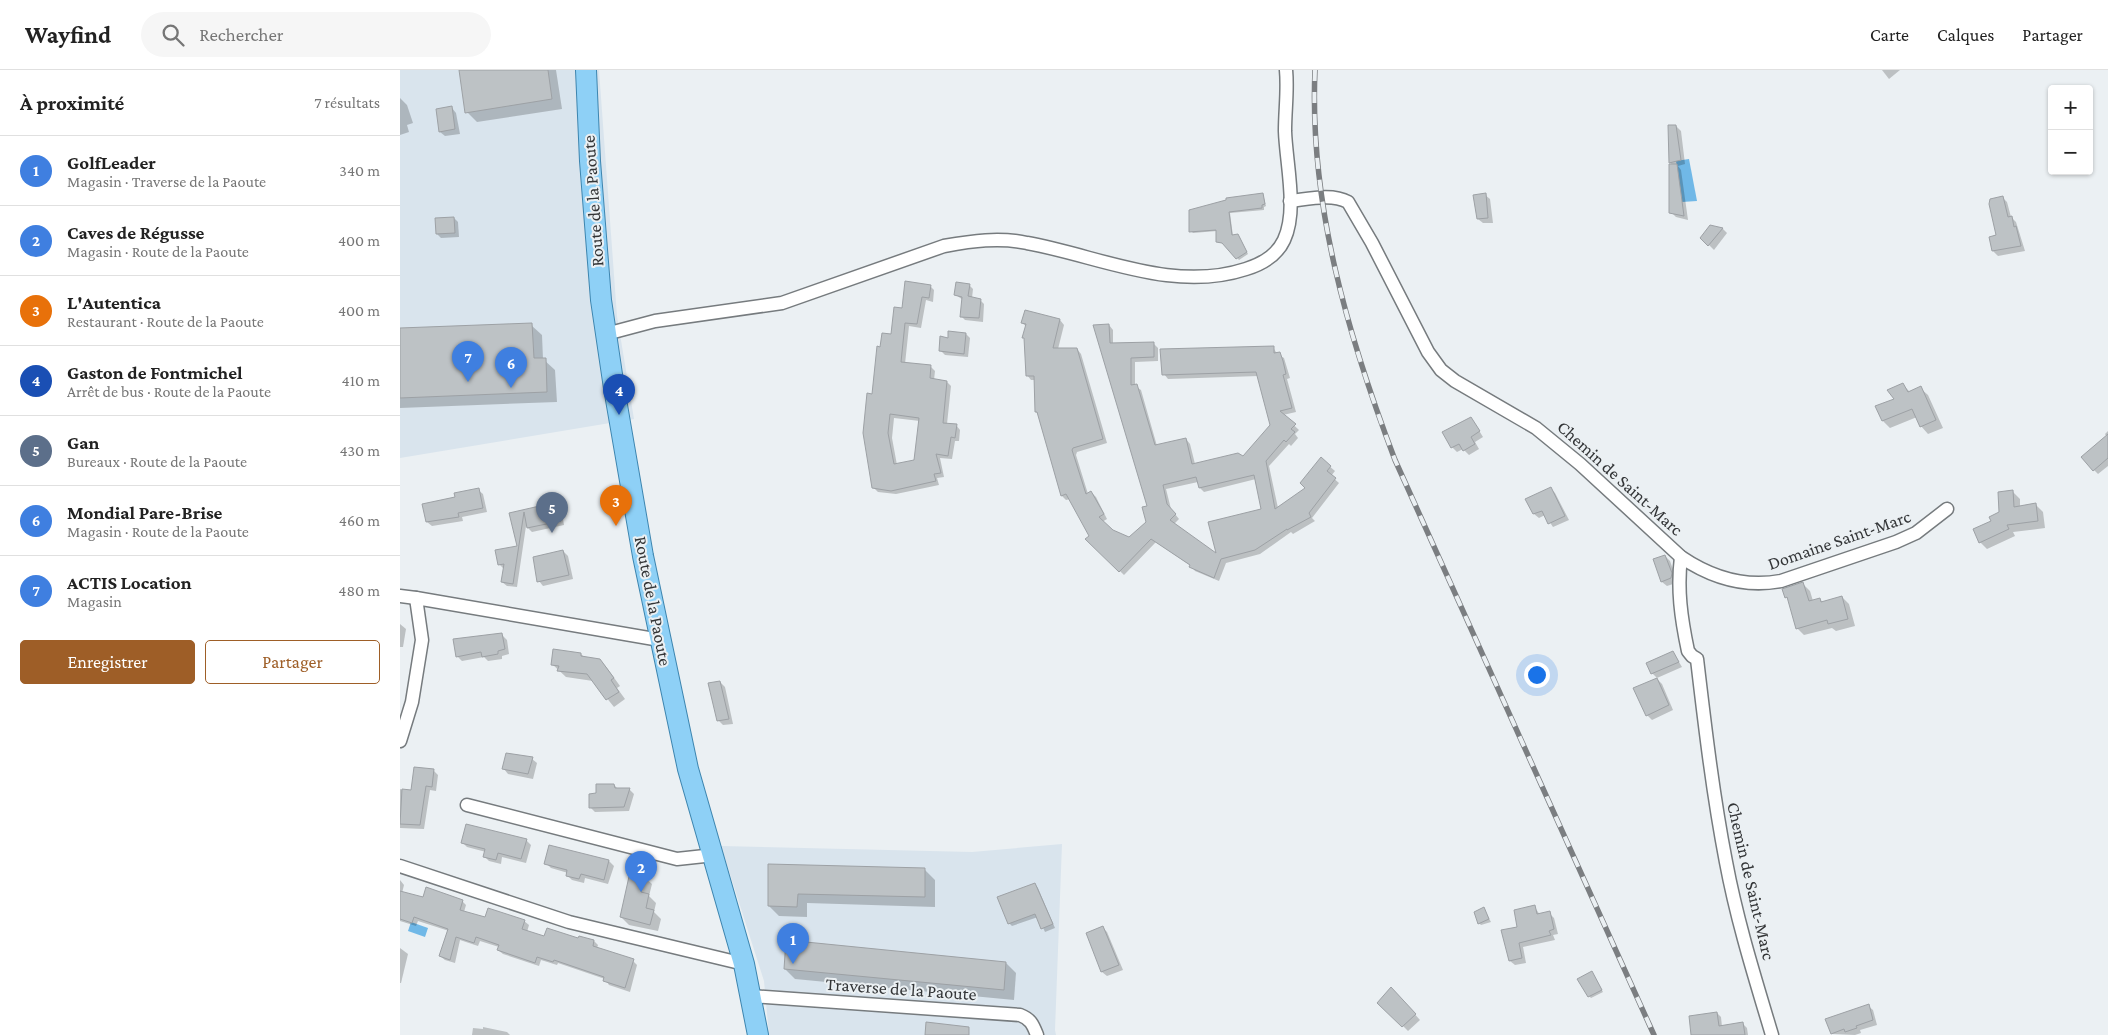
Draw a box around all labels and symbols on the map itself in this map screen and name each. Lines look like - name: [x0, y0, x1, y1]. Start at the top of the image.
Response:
- street label: Route de la Paoute: [578, 134, 608, 267]
- pin: 7: [452, 341, 484, 382]
- pin: 6: [495, 347, 527, 388]
- pin: 4: [603, 374, 635, 415]
- street label: Chemin de Saint-Marc: [1553, 417, 1687, 540]
- pin: 3: [600, 485, 632, 526]
- pin: 5: [536, 492, 568, 533]
- street label: Domaine Saint-Marc: [1765, 506, 1914, 574]
- street label: Route de la Paoute: [631, 534, 675, 668]
- your location: [1524, 662, 1550, 688]
- street label: Chemin de Saint-Marc: [1723, 800, 1779, 962]
- pin: 2: [625, 851, 657, 892]
- pin: 1: [777, 923, 809, 964]
- street label: Traverse de la Paoute: [825, 974, 977, 1004]

